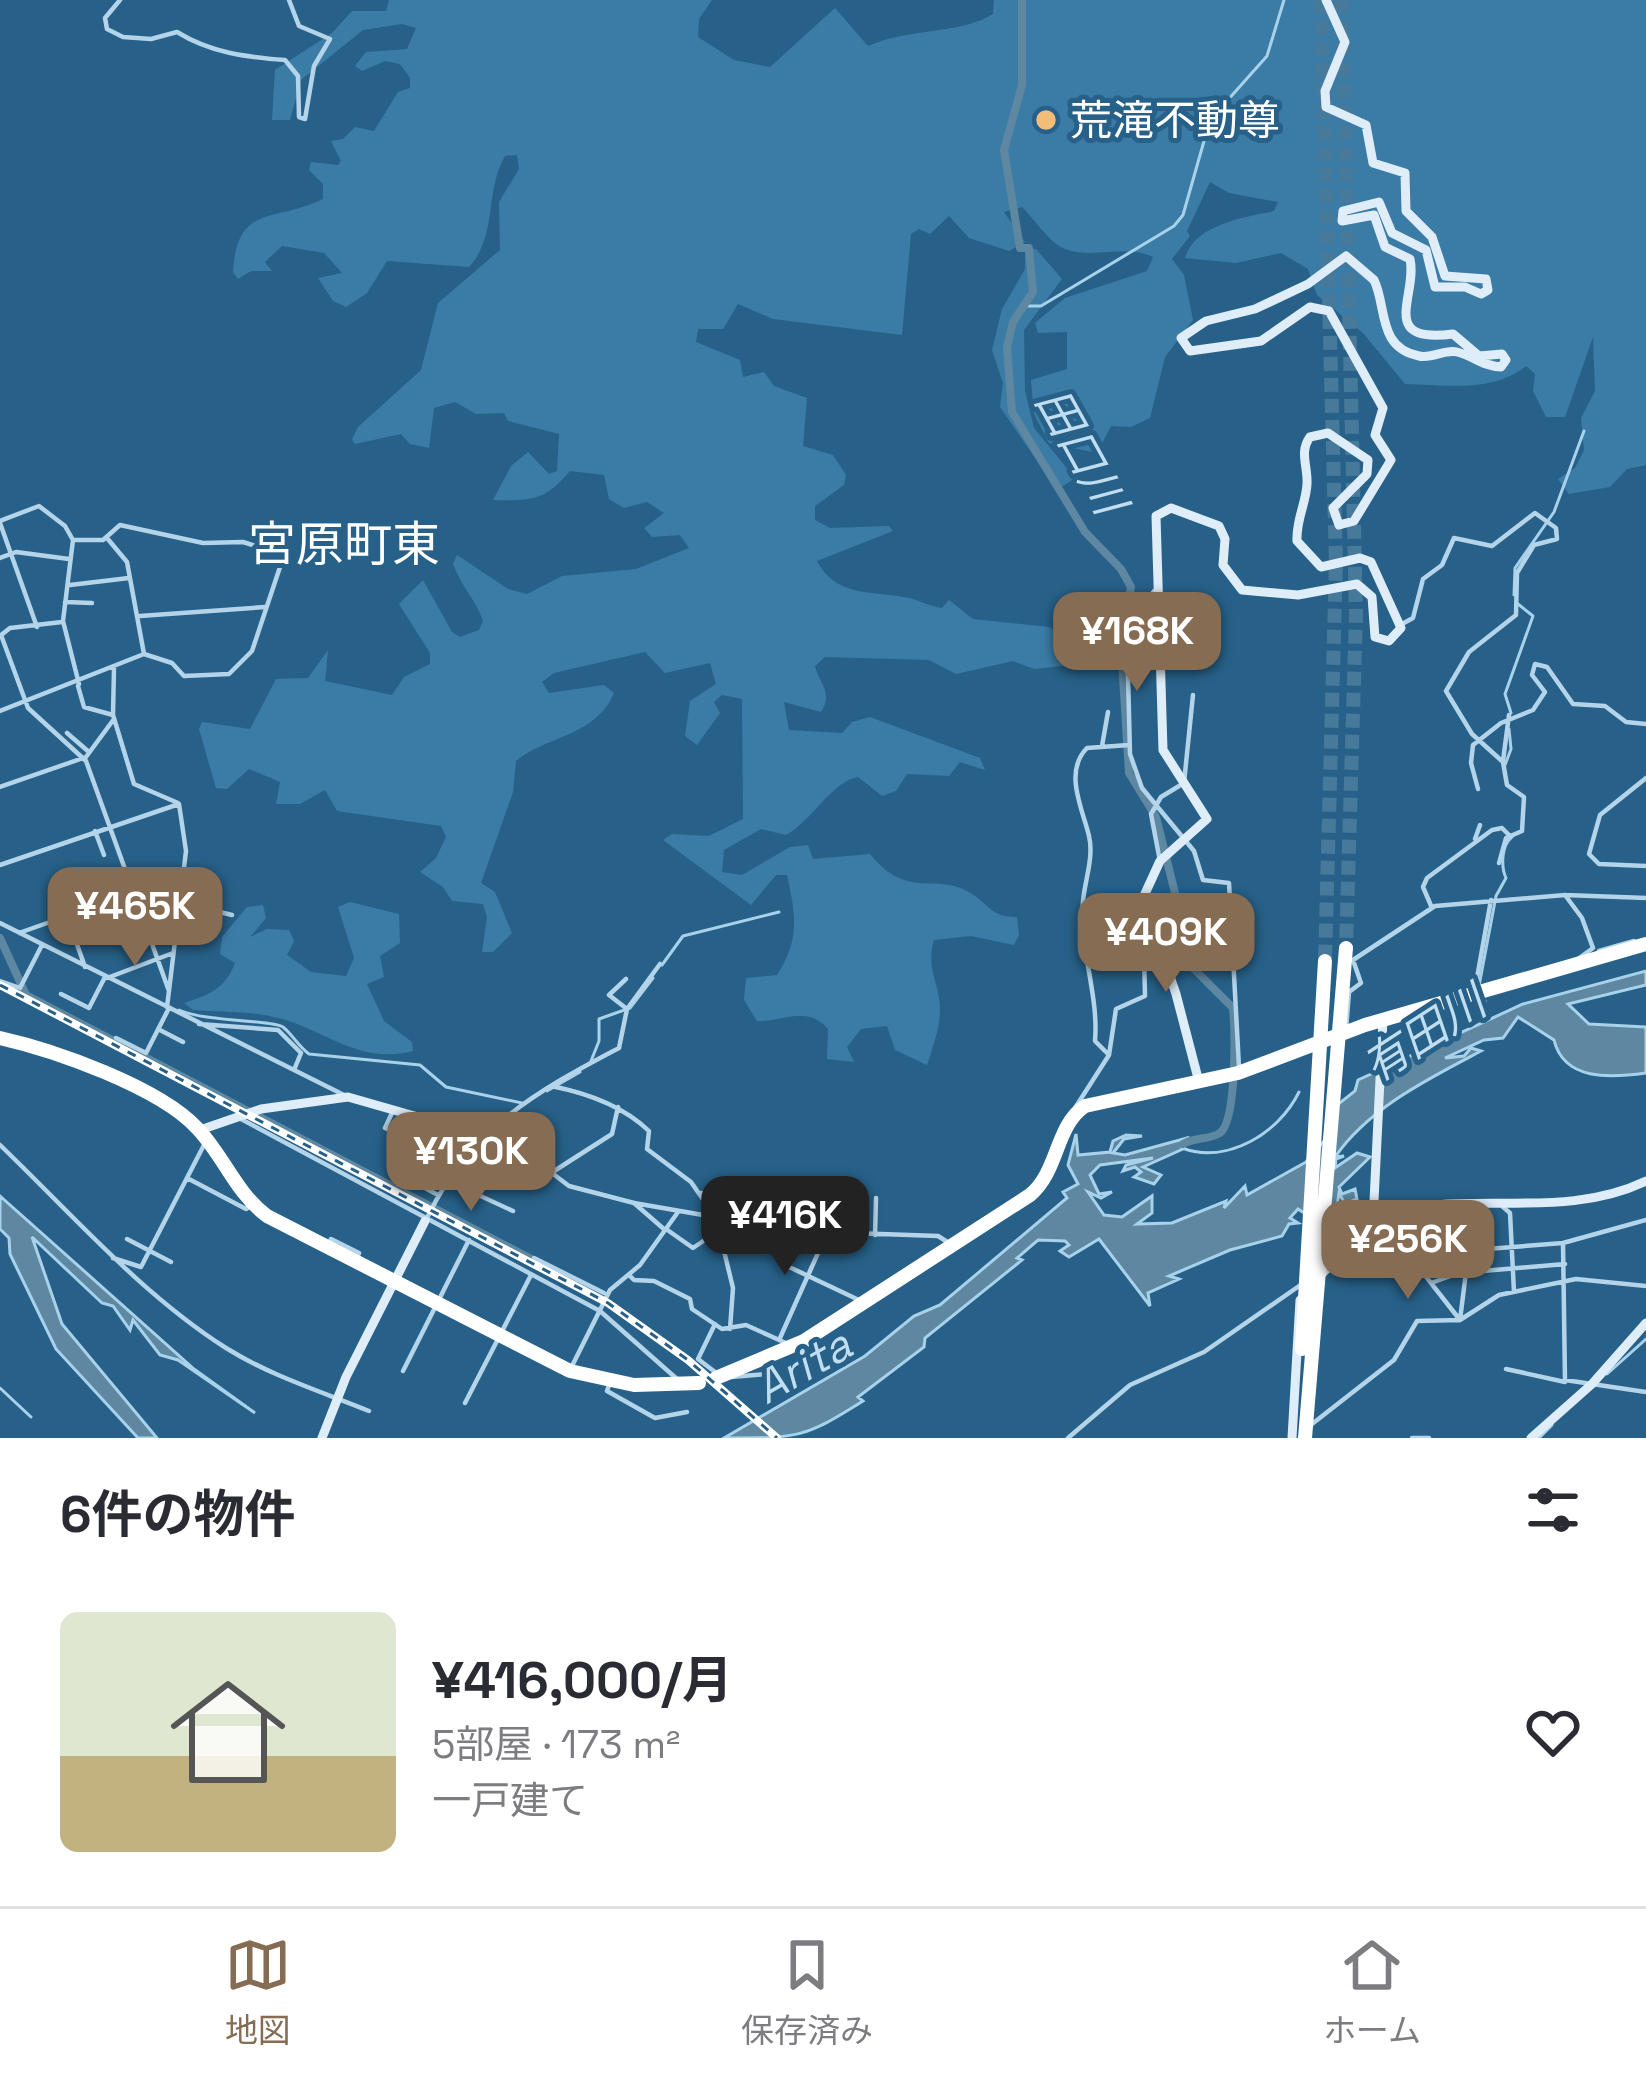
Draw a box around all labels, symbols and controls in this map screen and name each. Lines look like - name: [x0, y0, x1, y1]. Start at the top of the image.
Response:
- place label: 荒滝不動尊: [1070, 94, 1280, 147]
- marker: 荒滝不動尊: [1033, 107, 1059, 133]
- water label: 田口川: [1023, 378, 1141, 527]
- district label: 宮原町東: [248, 514, 440, 575]
- pin: ¥168K: [1053, 592, 1221, 694]
- text: ¥168K: [1080, 606, 1194, 655]
- pin: ¥465K: [51, 867, 219, 969]
- text: ¥465K: [75, 881, 195, 930]
- pin: ¥409K: [1082, 893, 1250, 995]
- text: ¥409K: [1105, 907, 1227, 956]
- water label: 有田川: [1352, 971, 1499, 1095]
- pin: ¥130K: [387, 1112, 555, 1214]
- text: ¥130K: [413, 1126, 529, 1175]
- pin: ¥416K: [701, 1176, 869, 1278]
- text: ¥416K: [728, 1190, 842, 1239]
- pin: ¥256K: [1324, 1200, 1492, 1302]
- text: ¥256K: [1348, 1214, 1468, 1263]
- water label: Arita: [744, 1315, 863, 1416]
- icon: filters: [1520, 1477, 1586, 1543]
- text: 6件の物件: [60, 1482, 296, 1547]
- text: ¥416,000/月: [432, 1648, 733, 1713]
- icon: home: [156, 1660, 300, 1804]
- icon: heart: [1520, 1699, 1586, 1765]
- text: 5部屋 · 173 m²: [432, 1720, 680, 1769]
- text: 一戸建て: [432, 1776, 588, 1825]
- tab: 地図: [225, 1932, 291, 2052]
- tab: 保存済み: [741, 1932, 873, 2052]
- tab: ホーム: [1323, 1932, 1421, 2052]

